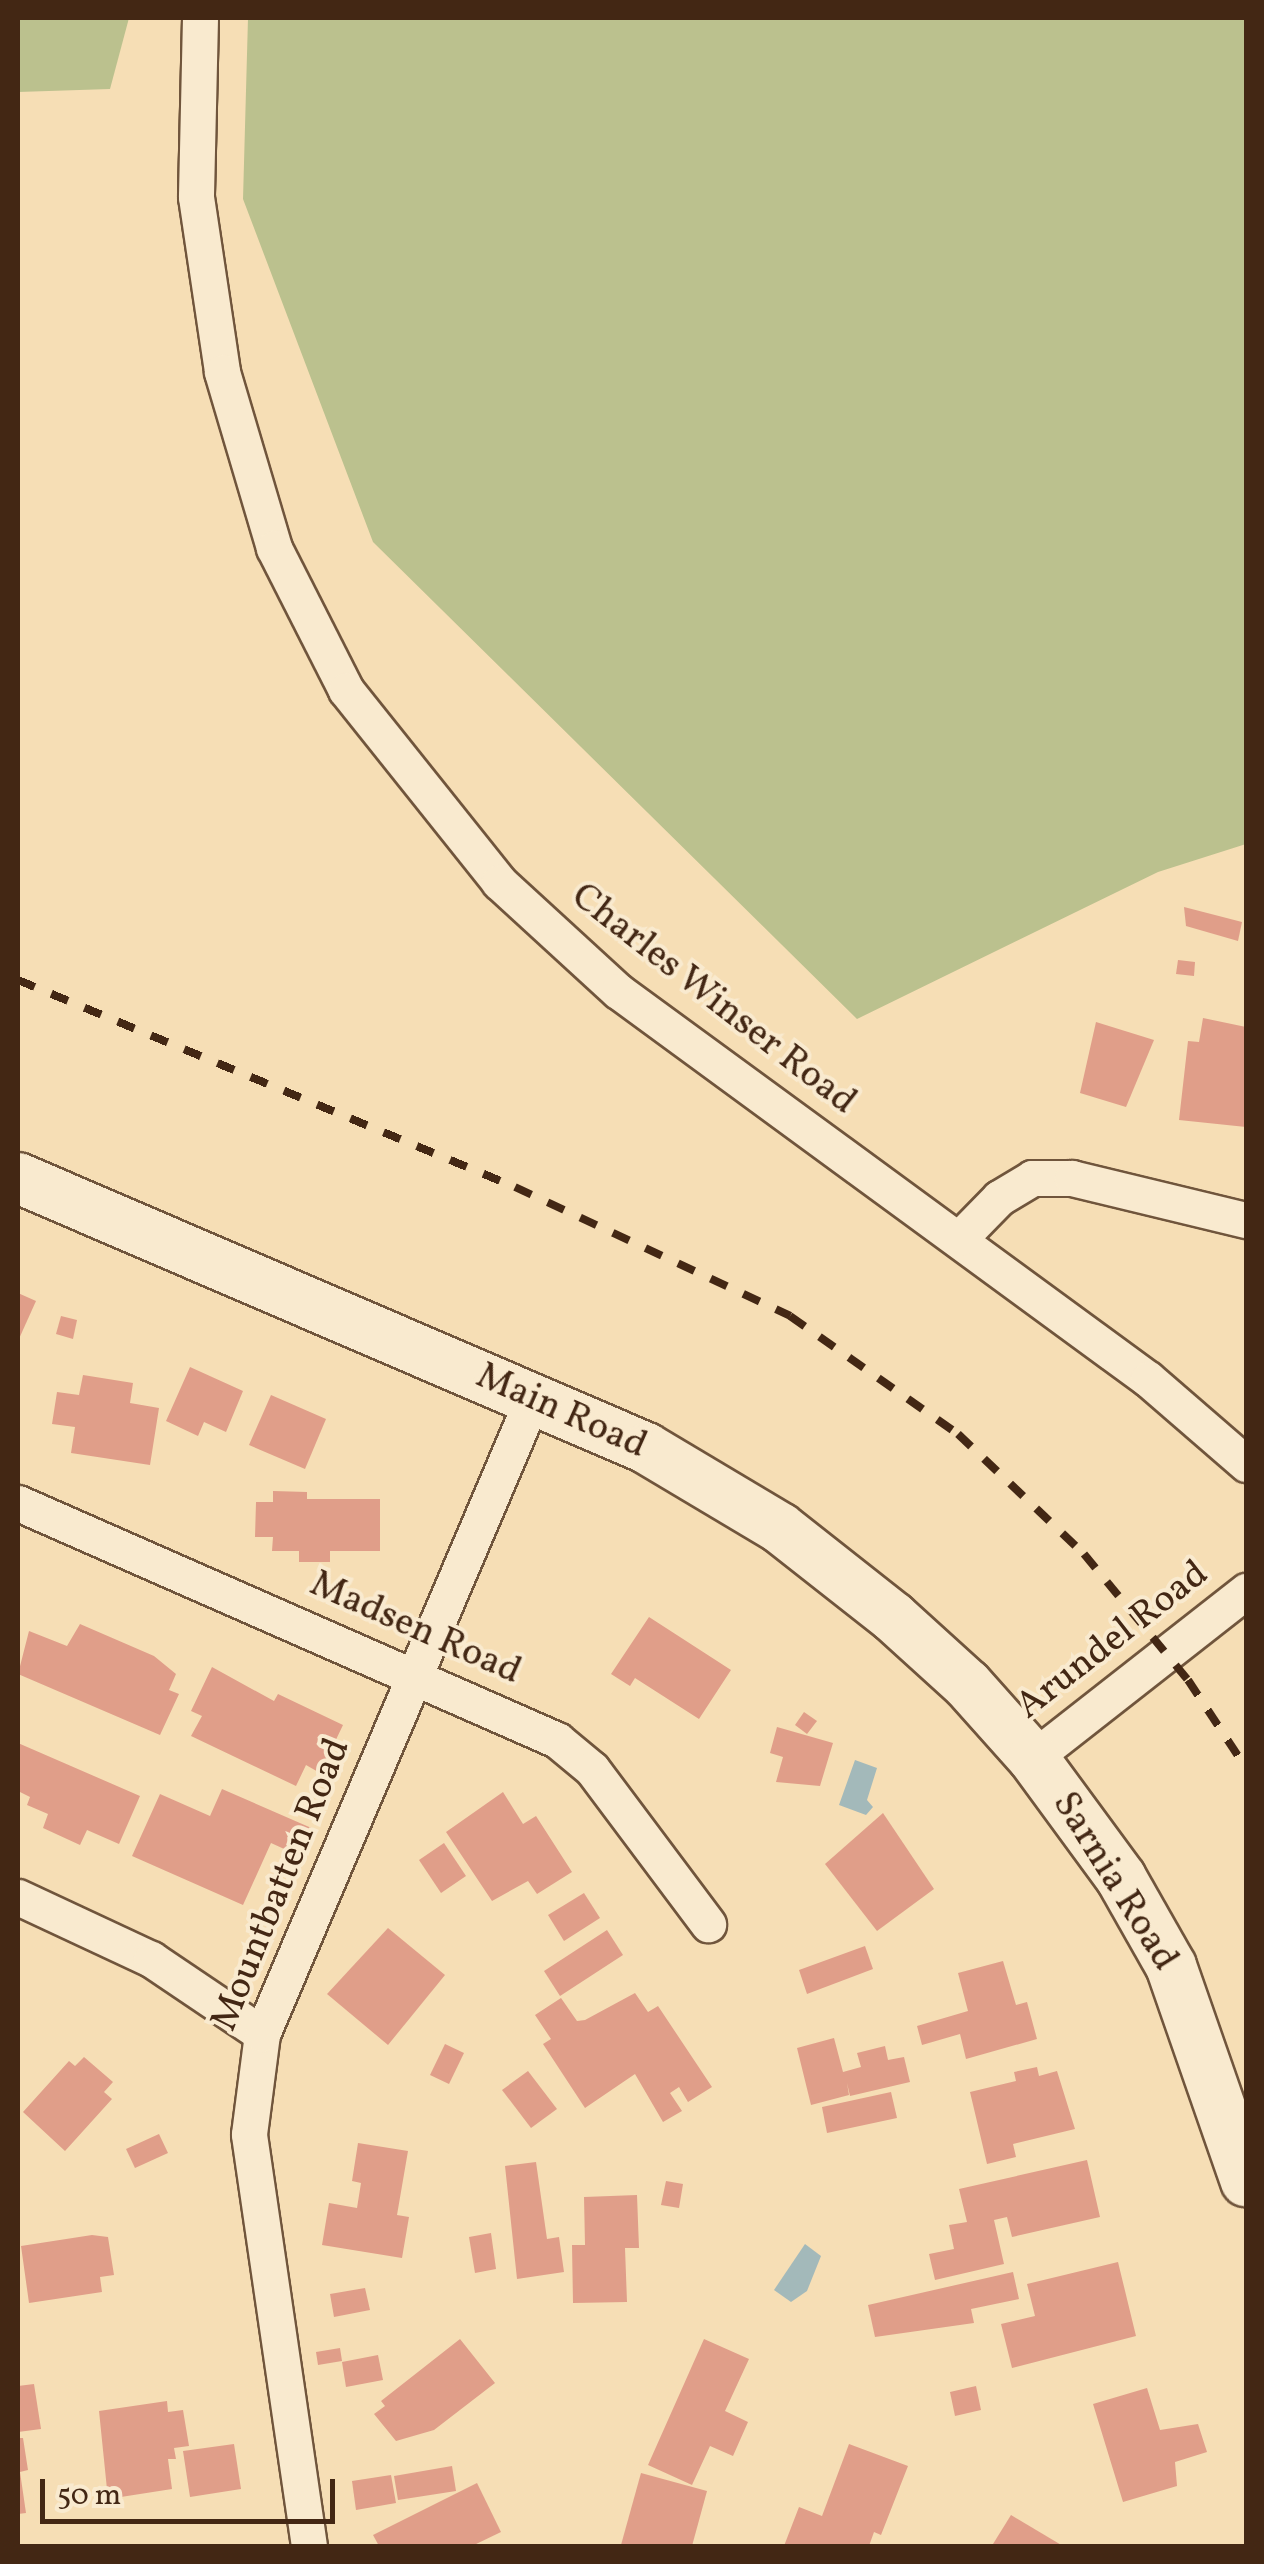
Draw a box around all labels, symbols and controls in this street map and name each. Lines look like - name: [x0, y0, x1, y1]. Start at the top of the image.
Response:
- street label: Charles Winser Road: [561, 874, 865, 1126]
- street label: Main Road: [469, 1354, 653, 1470]
- street label: Arundel Road: [1008, 1552, 1218, 1730]
- street label: Madsen Road: [302, 1562, 528, 1696]
- street label: Mountbatten Road: [203, 1732, 361, 2038]
- street label: Sarnia Road: [1041, 1784, 1187, 1980]
- scale bar: [45, 2459, 340, 2521]
- text: 50 m: [57, 2475, 121, 2517]

